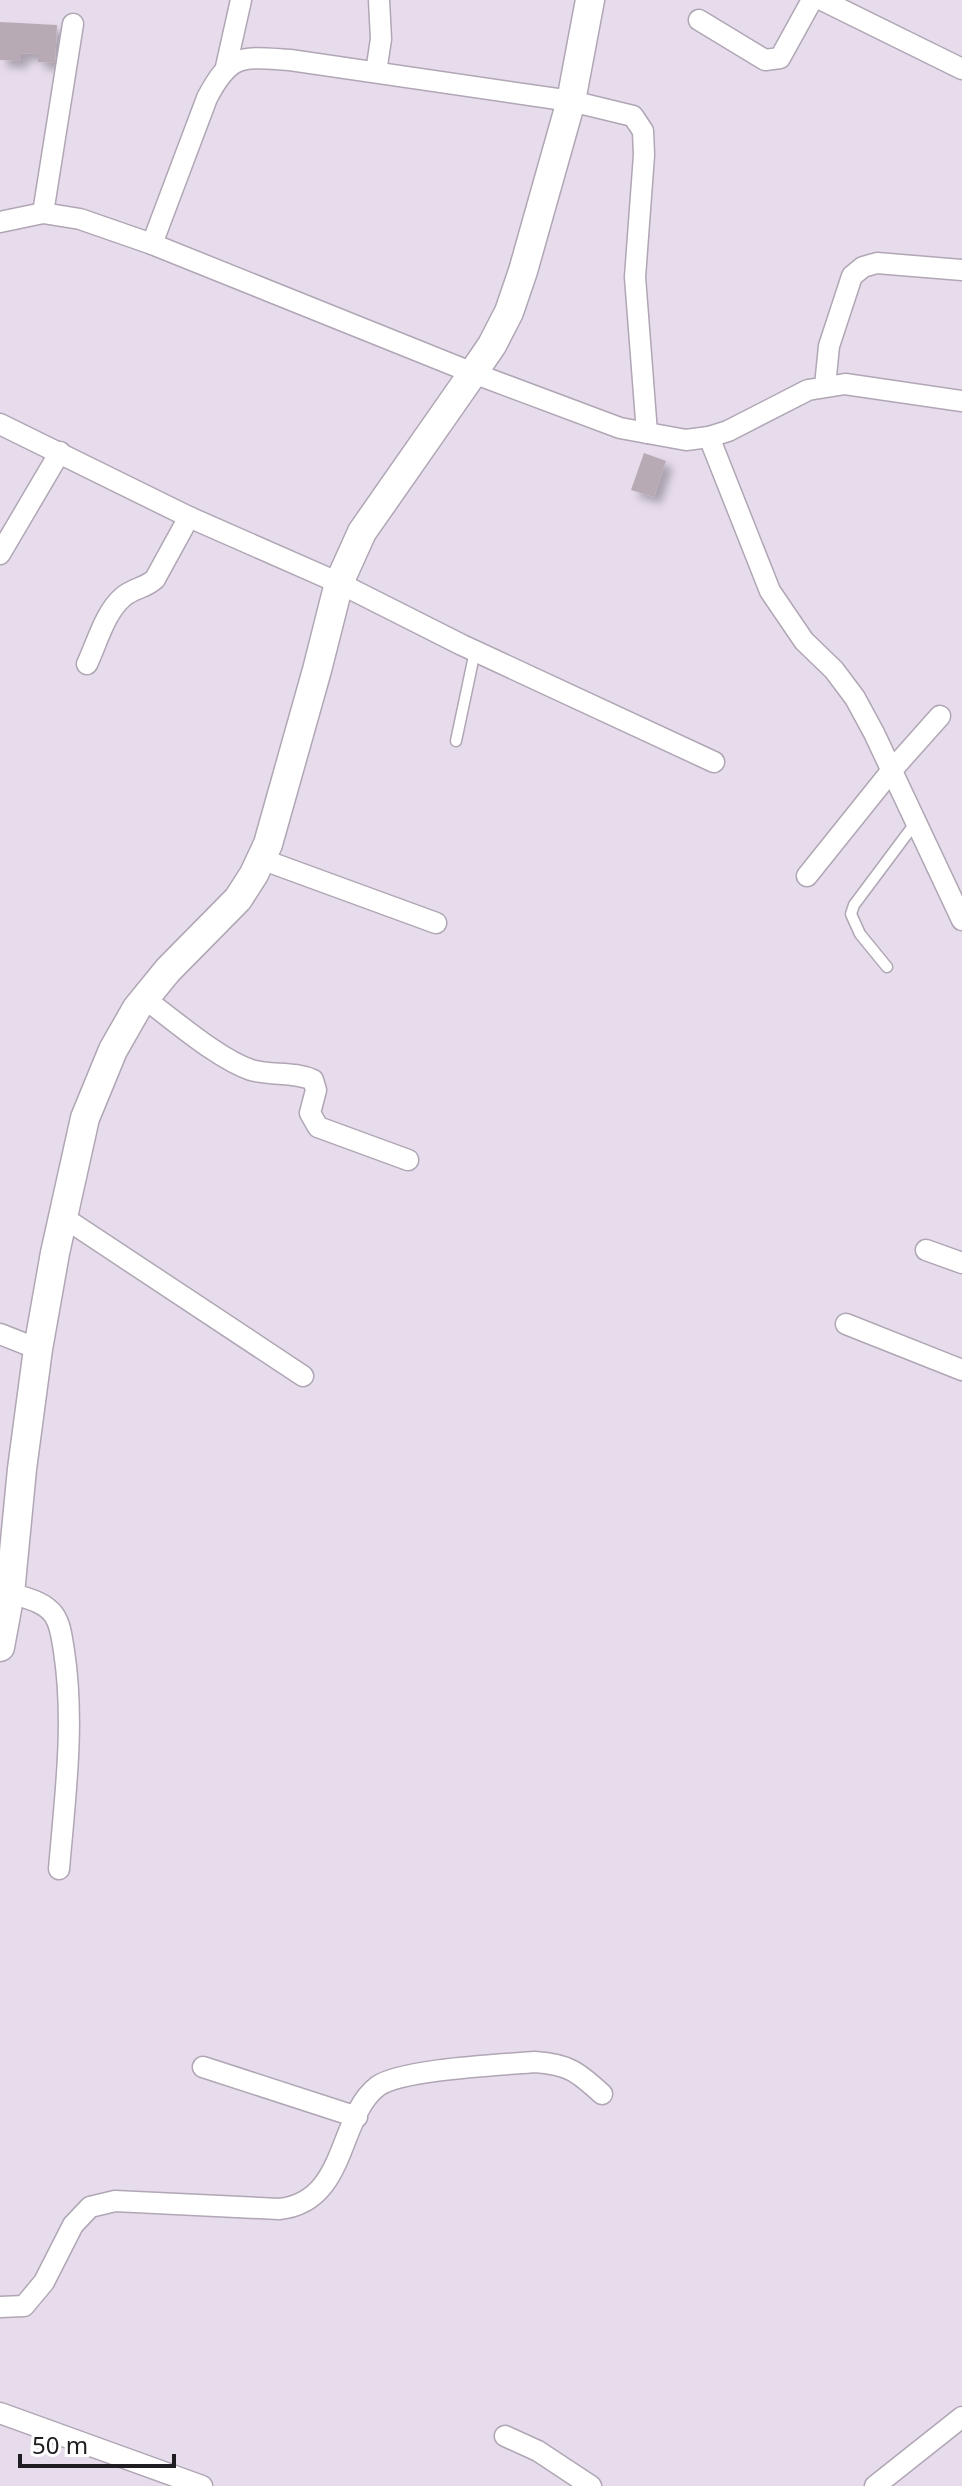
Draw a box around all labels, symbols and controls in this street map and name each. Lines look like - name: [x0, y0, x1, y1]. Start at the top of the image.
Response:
- scale bar: [20, 2418, 174, 2468]
- text: 50 m: [32, 2428, 88, 2461]

